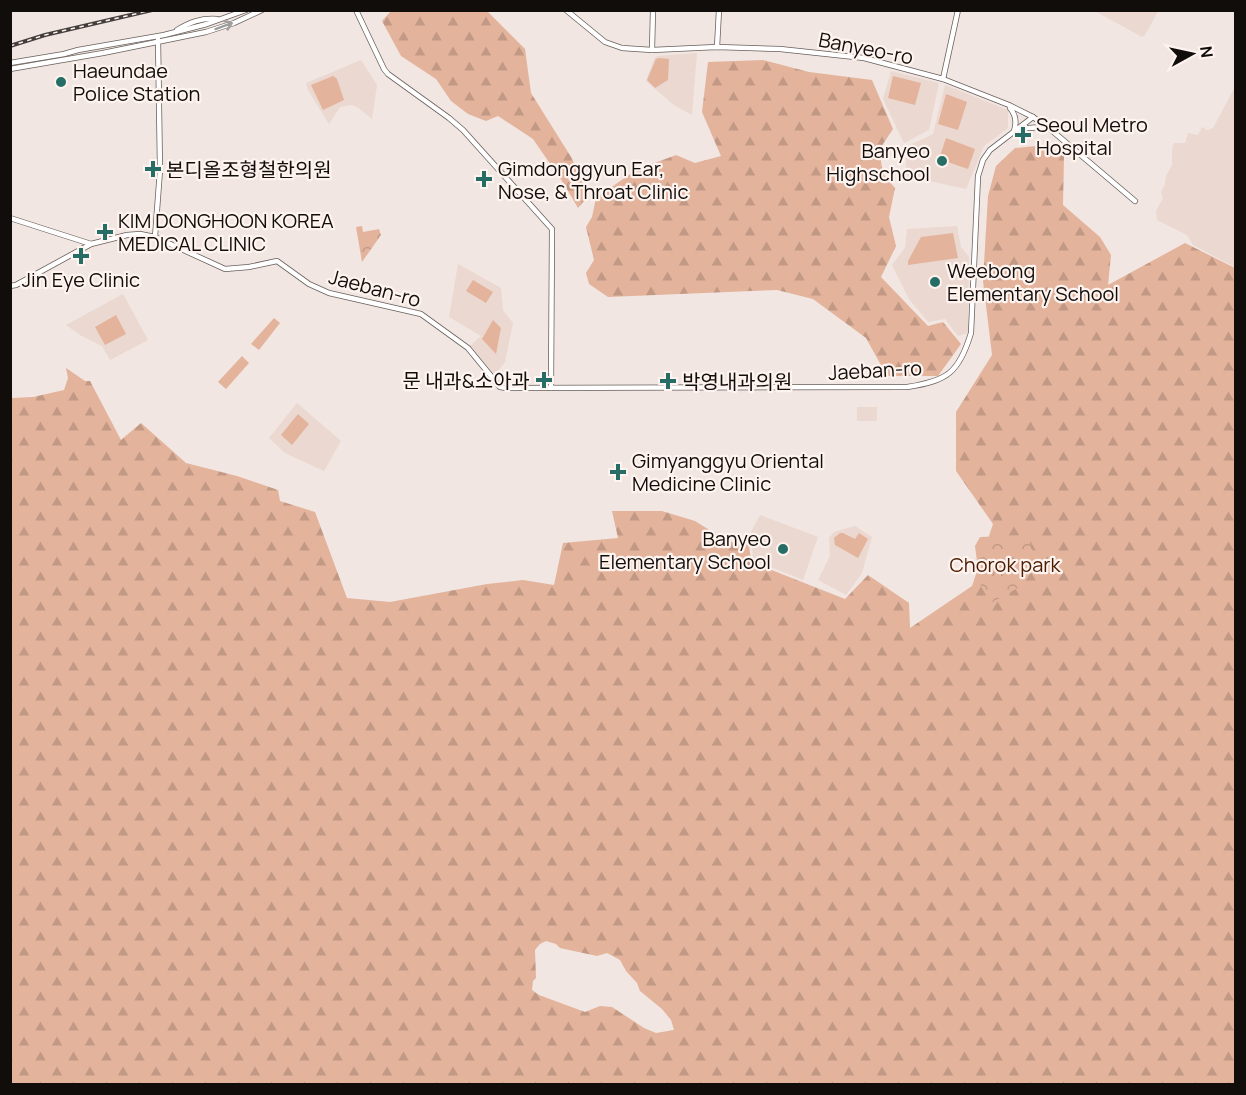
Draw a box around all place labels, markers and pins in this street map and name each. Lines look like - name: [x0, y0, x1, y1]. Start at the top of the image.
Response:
- place label: Haeundae Police Station: [73, 57, 200, 107]
- marker: Haeundae Police Station: [54, 75, 68, 89]
- place label: Seoul Metro Hospital: [1036, 111, 1148, 161]
- marker: Seoul Metro Hospital: [1014, 126, 1032, 144]
- place label: Banyeo Highschool: [826, 137, 930, 187]
- marker: Banyeo Highschool: [935, 154, 949, 168]
- place label: Gimdonggyun Ear, Nose, & Throat Clinic: [498, 155, 689, 205]
- place label: 본디올조형철한의원: [166, 156, 332, 183]
- marker: 본디올조형철한의원: [144, 160, 162, 178]
- marker: Gimdonggyun Ear, Nose, & Throat Clinic: [475, 170, 493, 188]
- place label: KIM DONGHOON KOREA MEDICAL CLINIC: [118, 207, 334, 257]
- marker: KIM DONGHOON KOREA MEDICAL CLINIC: [96, 223, 114, 241]
- marker: Jin Eye Clinic: [72, 247, 90, 265]
- place label: Weebong Elementary School: [947, 257, 1119, 307]
- place label: Jin Eye Clinic: [22, 266, 140, 293]
- marker: Weebong Elementary School: [928, 275, 942, 289]
- place label: 문 내과&소아과: [403, 367, 530, 394]
- place label: 박영내과의원: [682, 368, 792, 395]
- marker: 문 내과&소아과: [535, 371, 553, 389]
- marker: 박영내과의원: [659, 372, 677, 390]
- place label: Gimyanggyu Oriental Medicine Clinic: [632, 447, 824, 497]
- marker: Gimyanggyu Oriental Medicine Clinic: [609, 463, 627, 481]
- place label: Banyeo Elementary School: [599, 525, 771, 575]
- marker: Banyeo Elementary School: [776, 542, 790, 556]

